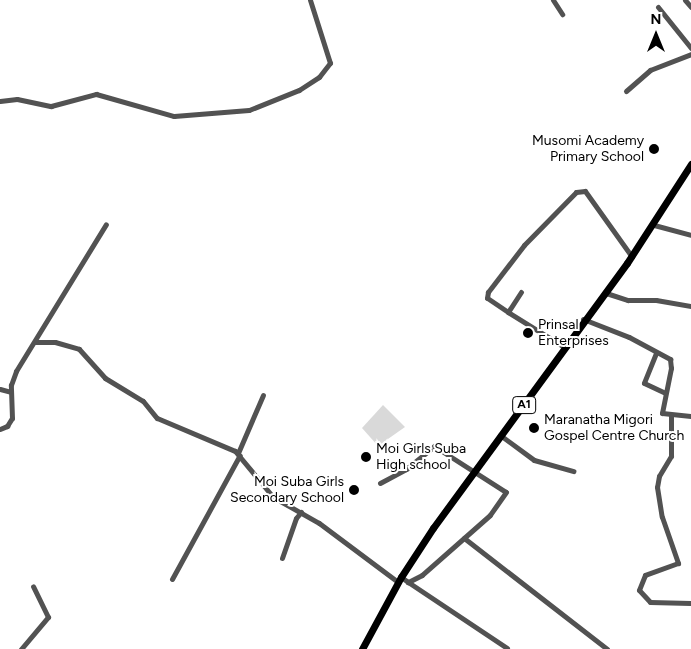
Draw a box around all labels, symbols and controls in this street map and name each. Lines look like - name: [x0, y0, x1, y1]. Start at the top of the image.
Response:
- north arrow: [631, 10, 681, 60]
- text: N: [651, 11, 661, 28]
- place label: Musomi Academy Primary School: [532, 133, 644, 166]
- marker: Musomi Academy Primary School: [648, 143, 660, 155]
- place label: Prinsal Enterprises: [538, 317, 609, 350]
- marker: Prinsal Enterprises: [522, 327, 534, 339]
- road number: A1: [512, 396, 536, 414]
- place label: Maranatha Migori Gospel Centre Church: [544, 412, 684, 444]
- marker: Maranatha Migori Gospel Centre Church: [528, 422, 540, 434]
- place label: Moi Girls Suba High school: [376, 441, 466, 474]
- marker: Moi Girls Suba High school: [360, 451, 372, 463]
- place label: Moi Suba Girls Secondary School: [230, 474, 344, 507]
- marker: Moi Suba Girls Secondary School: [348, 484, 360, 496]

